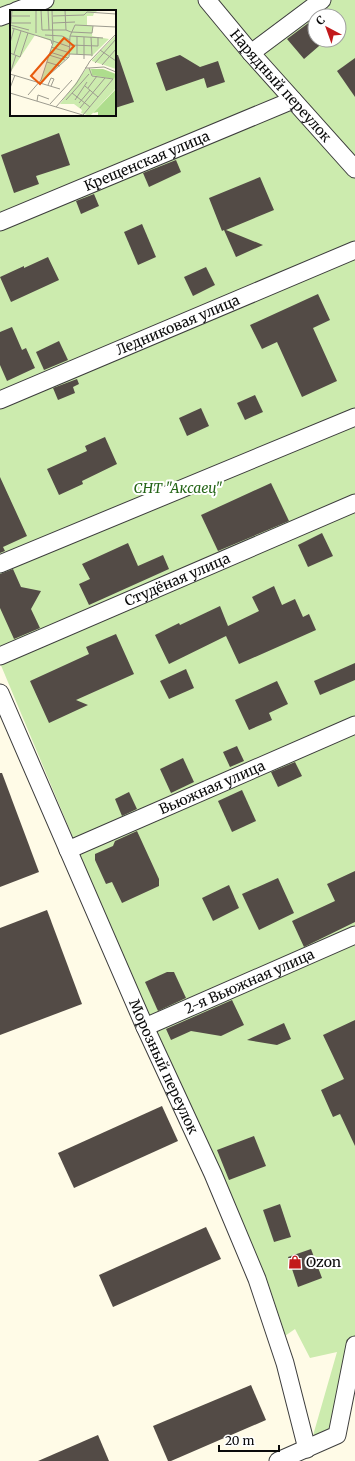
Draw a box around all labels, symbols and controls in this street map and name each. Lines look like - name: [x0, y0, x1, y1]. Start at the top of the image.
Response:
- north arrow: [307, 8, 347, 48]
- inset map: [10, 10, 116, 116]
- text: С: [313, 13, 328, 28]
- street label: Нарядный переулок: [226, 26, 336, 146]
- street label: Крещенская улица: [81, 127, 213, 195]
- street label: Ледниковая улица: [113, 291, 243, 359]
- park label: СНТ "Аксаец": [134, 479, 222, 497]
- street label: Студёная улица: [122, 549, 233, 610]
- street label: Вьюжная улица: [156, 756, 268, 818]
- street label: 2-я Вьюжная улица: [182, 945, 318, 1018]
- street label: Морозный переулок: [125, 996, 202, 1137]
- place label: Ozon: [306, 1253, 341, 1271]
- shop icon: Ozon: [287, 1254, 303, 1270]
- scale bar: [219, 1427, 279, 1453]
- text: 20 m: [225, 1433, 254, 1448]

